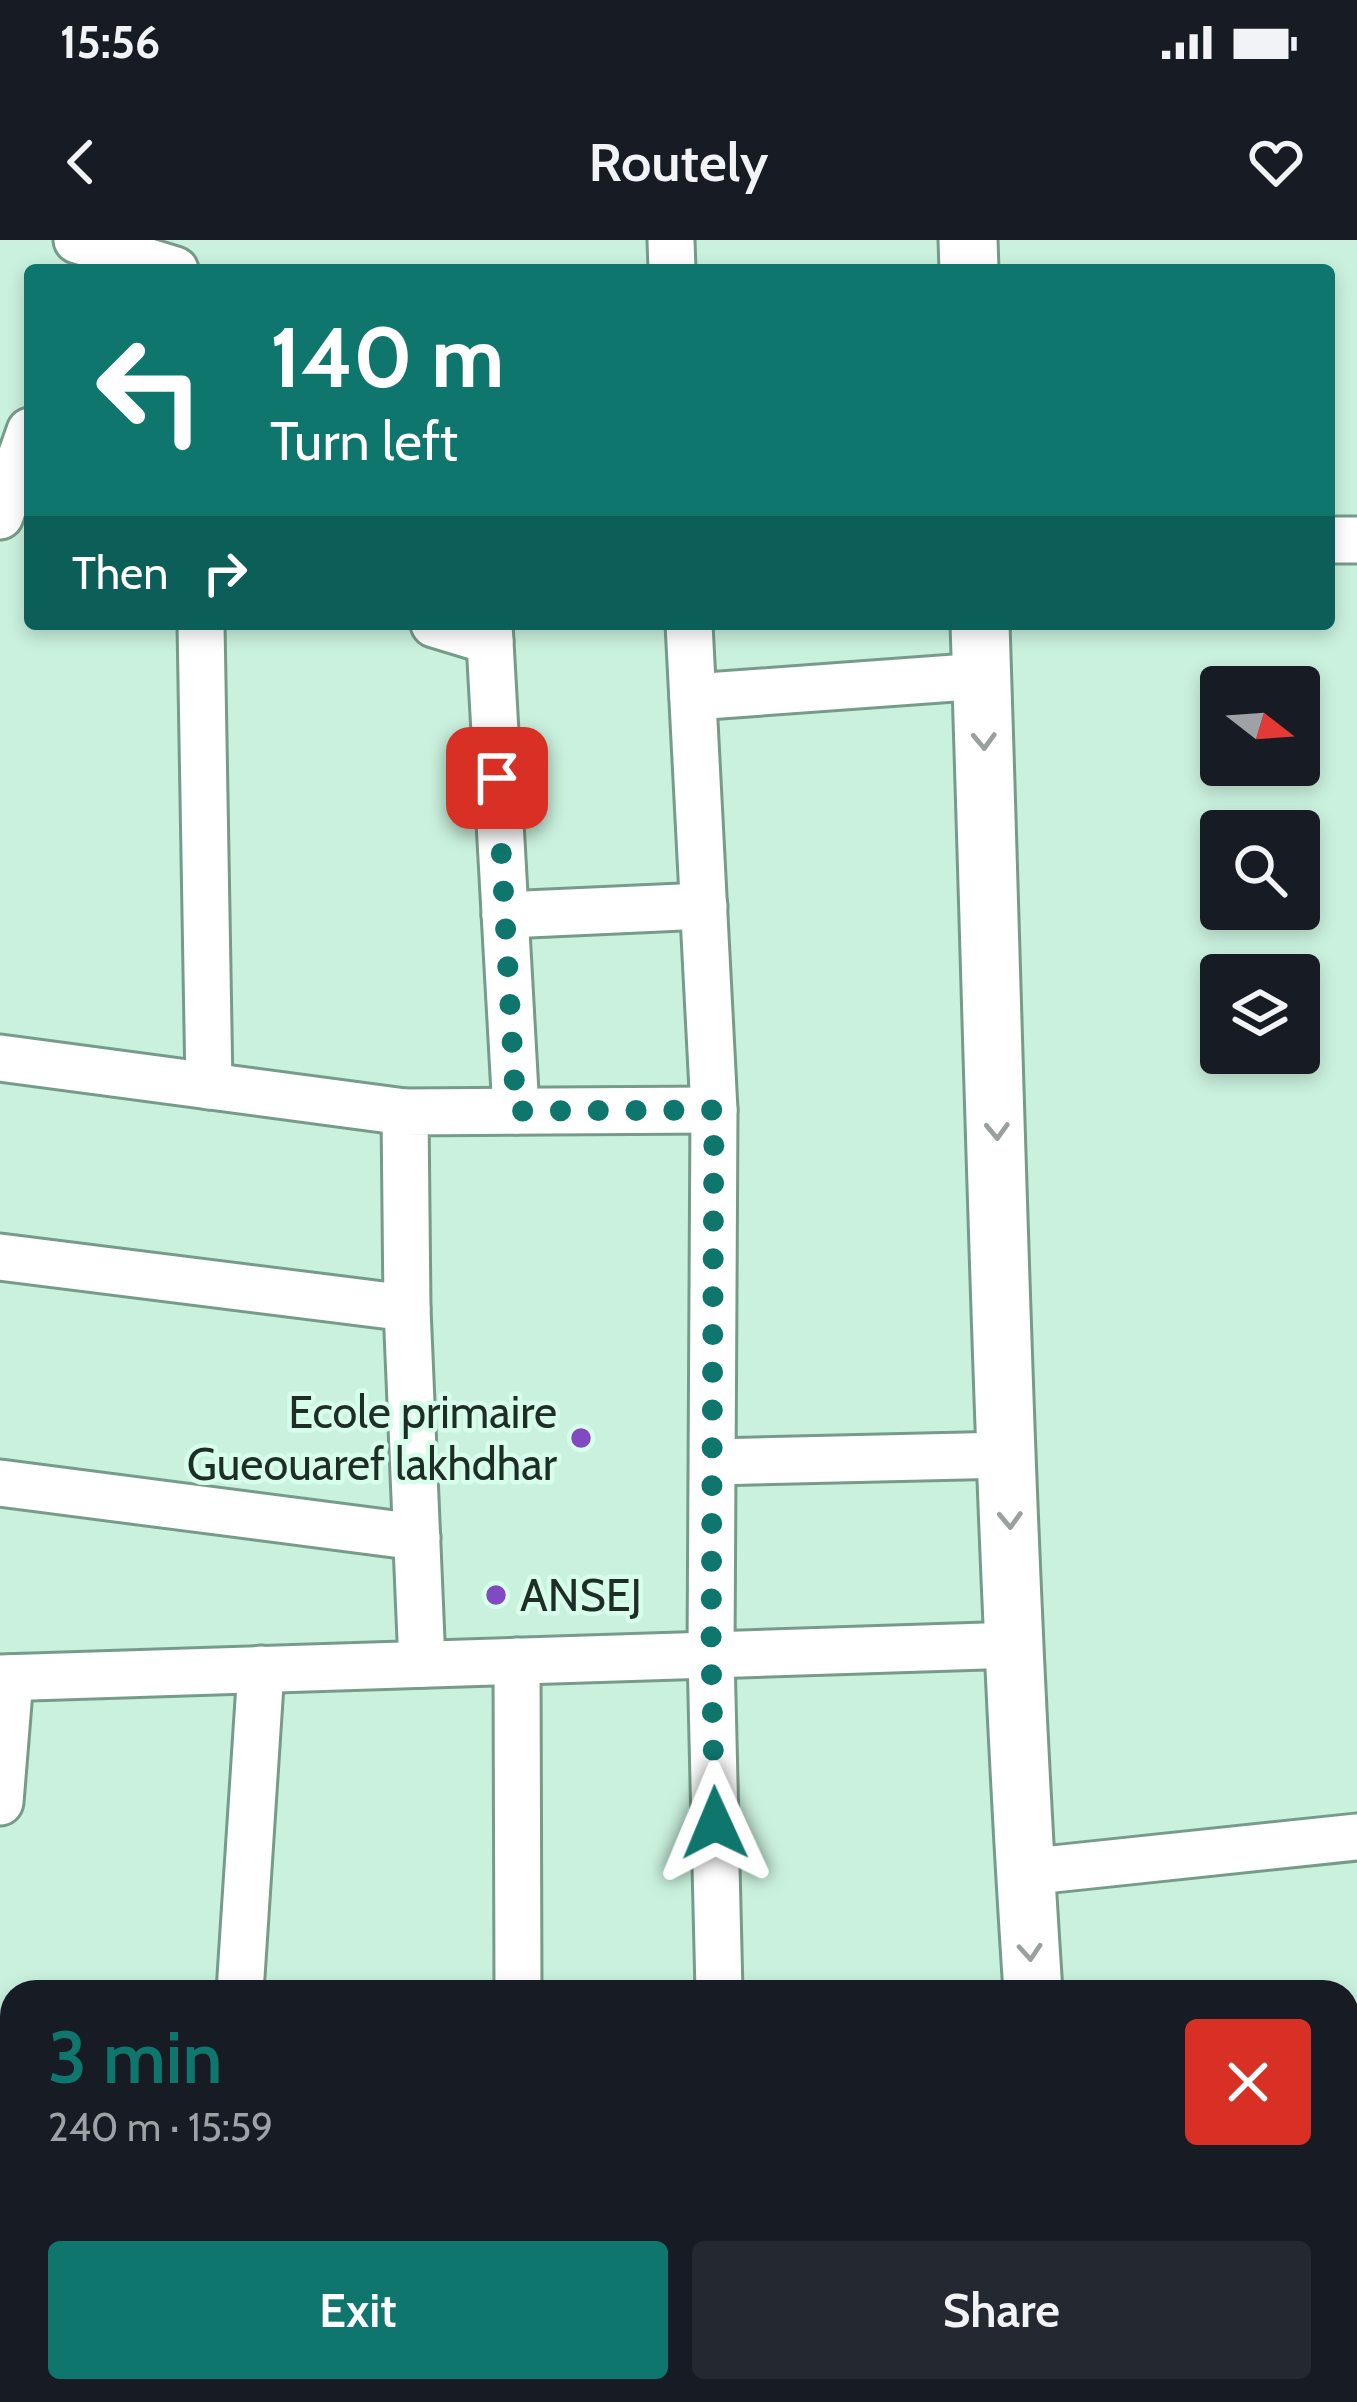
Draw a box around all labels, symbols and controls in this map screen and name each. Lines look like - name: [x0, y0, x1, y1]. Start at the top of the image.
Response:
- text: 15:56: [60, 15, 160, 69]
- icon: back: [48, 129, 114, 195]
- text: Routely: [589, 129, 768, 195]
- icon: heart: [1243, 129, 1309, 195]
- text: 140 m: [270, 306, 504, 408]
- icon: left: [72, 312, 228, 468]
- text: Turn left: [270, 408, 458, 474]
- icon: right: [192, 540, 258, 606]
- text: Then: [72, 546, 168, 600]
- north arrow: [1200, 666, 1320, 786]
- map controls: [1200, 666, 1320, 1074]
- pin: [446, 727, 548, 829]
- one-way arrow: [971, 732, 997, 751]
- icon: arrive: [464, 745, 530, 811]
- button: search: [1200, 810, 1320, 930]
- button: layers: [1200, 954, 1320, 1074]
- one-way arrow: [984, 1122, 1010, 1141]
- place label: Ecole primaire Gueouaref lakhdhar: [187, 1385, 558, 1491]
- marker: Ecole primaire Gueouaref lakhdhar: [568, 1425, 594, 1451]
- one-way arrow: [997, 1512, 1023, 1530]
- place label: ANSEJ: [520, 1568, 642, 1622]
- marker: ANSEJ: [483, 1582, 509, 1608]
- position arrow: [652, 1760, 778, 1886]
- one-way arrow: [1017, 1943, 1043, 1962]
- text: 3 min: [48, 2014, 222, 2101]
- button: close: [1185, 2019, 1311, 2145]
- text: 240 m · 15:59: [48, 2103, 273, 2151]
- button: Exit: [48, 2241, 668, 2379]
- button: Share: [692, 2241, 1311, 2379]

